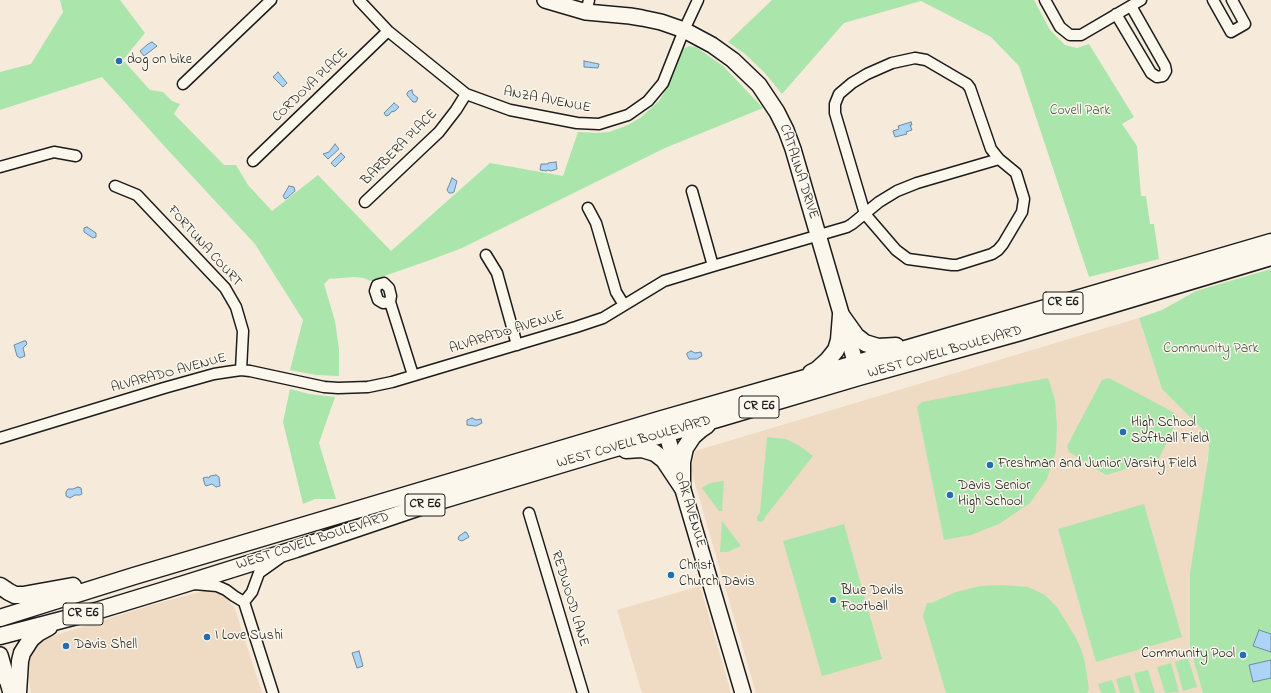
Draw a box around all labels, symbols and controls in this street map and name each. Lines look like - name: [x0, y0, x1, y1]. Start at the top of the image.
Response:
- street label: CORDOVA PLACE: [270, 46, 352, 126]
- place label: dog on bike: [127, 53, 192, 69]
- marker: dog on bike: [114, 56, 124, 66]
- street label: ANZA AVENUE: [502, 84, 592, 118]
- park label: Covell Park: [1050, 104, 1110, 120]
- street label: BARBERA PLACE: [358, 106, 442, 190]
- street label: CATALINA DRIVE: [775, 123, 821, 221]
- street label: FORTUNA COURT: [163, 203, 245, 291]
- road number: CR E6: [1043, 292, 1083, 314]
- street label: ALVARADO AVENUE: [448, 308, 566, 358]
- street label: WEST COVELL BOULEVARD: [866, 323, 1024, 383]
- park label: Community Park: [1163, 342, 1259, 358]
- street label: ALVARADO AVENUE: [109, 351, 229, 397]
- road number: CR E6: [739, 396, 779, 418]
- street label: WEST COVELL BOULEVARD: [555, 413, 713, 473]
- place label: High School Softball Field: [1131, 416, 1209, 448]
- marker: High School Softball Field: [1118, 427, 1128, 437]
- place label: Freshman and Junior Varsity Field: [998, 457, 1197, 473]
- marker: Freshman and Junior Varsity Field: [985, 460, 995, 470]
- street label: OAK AVENUE: [669, 470, 709, 550]
- place label: Davis Senior High School: [958, 479, 1031, 512]
- marker: Davis Senior High School: [945, 490, 955, 500]
- road number: CR E6: [405, 494, 445, 516]
- street label: WEST COVELL BOULEVARD: [235, 509, 391, 575]
- street label: REDWOOD LANE: [546, 549, 592, 649]
- place label: Christ Church Davis: [679, 559, 755, 592]
- marker: Christ Church Davis: [666, 570, 676, 580]
- place label: Blue Devils Football: [841, 584, 904, 616]
- marker: Blue Devils Football: [828, 595, 838, 605]
- road number: CR E6: [63, 603, 103, 625]
- place label: I Love Sushi: [215, 629, 283, 645]
- marker: I Love Sushi: [202, 632, 212, 642]
- place label: Davis Shell: [74, 638, 137, 654]
- marker: Davis Shell: [61, 641, 71, 651]
- place label: Community Pool: [1141, 647, 1235, 663]
- marker: Community Pool: [1238, 650, 1248, 660]

